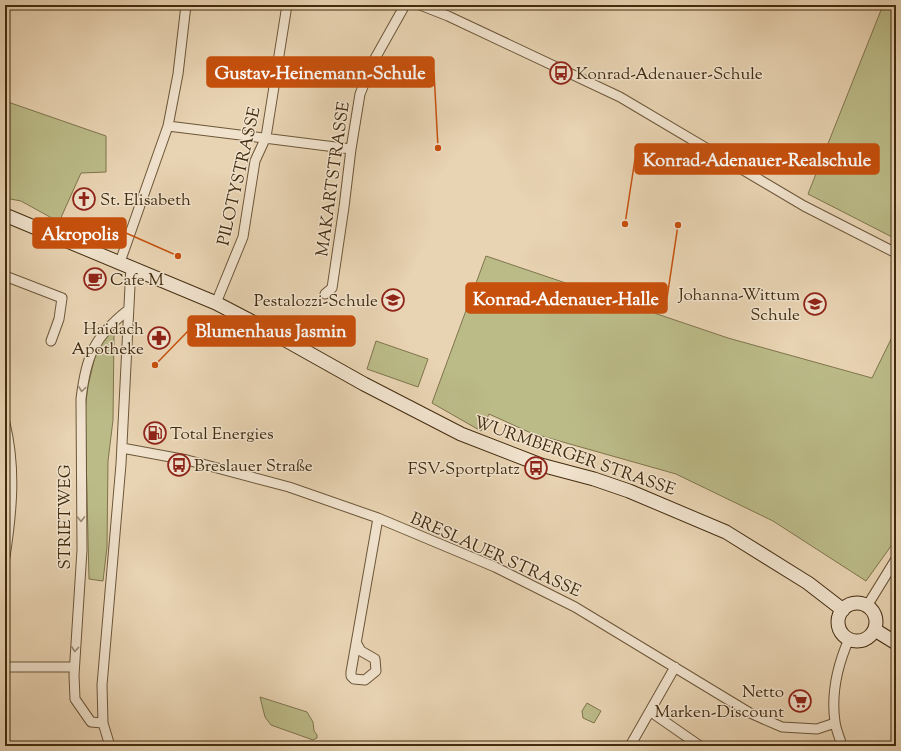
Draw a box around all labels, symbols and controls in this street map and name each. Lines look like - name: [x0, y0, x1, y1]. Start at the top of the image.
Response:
- callout: Gustav-Heinemann-Schule: [207, 57, 434, 87]
- bus stop icon: Konrad-Adenauer-Schule: [548, 60, 574, 86]
- text: Gustav-Heinemann-Schule: [214, 62, 426, 88]
- place label: Konrad-Adenauer-Schule: [576, 63, 763, 87]
- street label: MAKARTSTRASSE: [311, 100, 357, 258]
- street label: PILOTYSTRASSE: [212, 105, 268, 248]
- callout: Konrad-Adenauer-Realschule: [635, 144, 879, 174]
- text: Konrad-Adenauer-Realschule: [643, 149, 872, 175]
- church icon: St. Elisabeth: [71, 186, 97, 212]
- place label: St. Elisabeth: [100, 189, 191, 213]
- callout: Akropolis: [33, 218, 126, 248]
- text: Akropolis: [41, 223, 119, 249]
- cafe icon: Cafe M: [82, 266, 108, 292]
- place label: Cafe M: [110, 269, 164, 293]
- callout: Konrad-Adenauer-Halle: [466, 283, 667, 313]
- place label: Johanna-Wittum Schule: [677, 284, 800, 328]
- school or university icon: Pestalozzi-Schule: [380, 287, 406, 313]
- text: Konrad-Adenauer-Halle: [473, 288, 659, 314]
- place label: Pestalozzi-Schule: [254, 290, 378, 314]
- school or university icon: Johanna-Wittum Schule: [802, 291, 828, 317]
- callout: Blumenhaus Jasmin: [188, 316, 355, 346]
- place label: Haidach Apotheke: [71, 318, 144, 362]
- text: Blumenhaus Jasmin: [195, 320, 347, 346]
- pharmacy icon: Haidach Apotheke: [146, 325, 172, 351]
- one-way arrow: [78, 386, 87, 392]
- street label: WURMBERGER STRASSE: [470, 411, 678, 503]
- fuel station icon: Total Energies: [142, 420, 168, 446]
- place label: Total Energies: [170, 423, 274, 447]
- bus stop icon: Breslauer Straße: [166, 452, 192, 478]
- place label: Breslauer Straße: [194, 455, 313, 479]
- bus stop icon: FSV-Sportplatz: [523, 455, 549, 481]
- place label: FSV-Sportplatz: [408, 458, 520, 482]
- street label: STRIETWEG: [54, 464, 78, 570]
- street label: BRESLAUER STRASSE: [406, 507, 584, 604]
- one-way arrow: [77, 516, 85, 522]
- one-way arrow: [70, 646, 79, 652]
- place label: Netto Marken-Discount: [655, 681, 784, 725]
- supermarket icon: Netto Marken-Discount: [787, 688, 813, 714]

